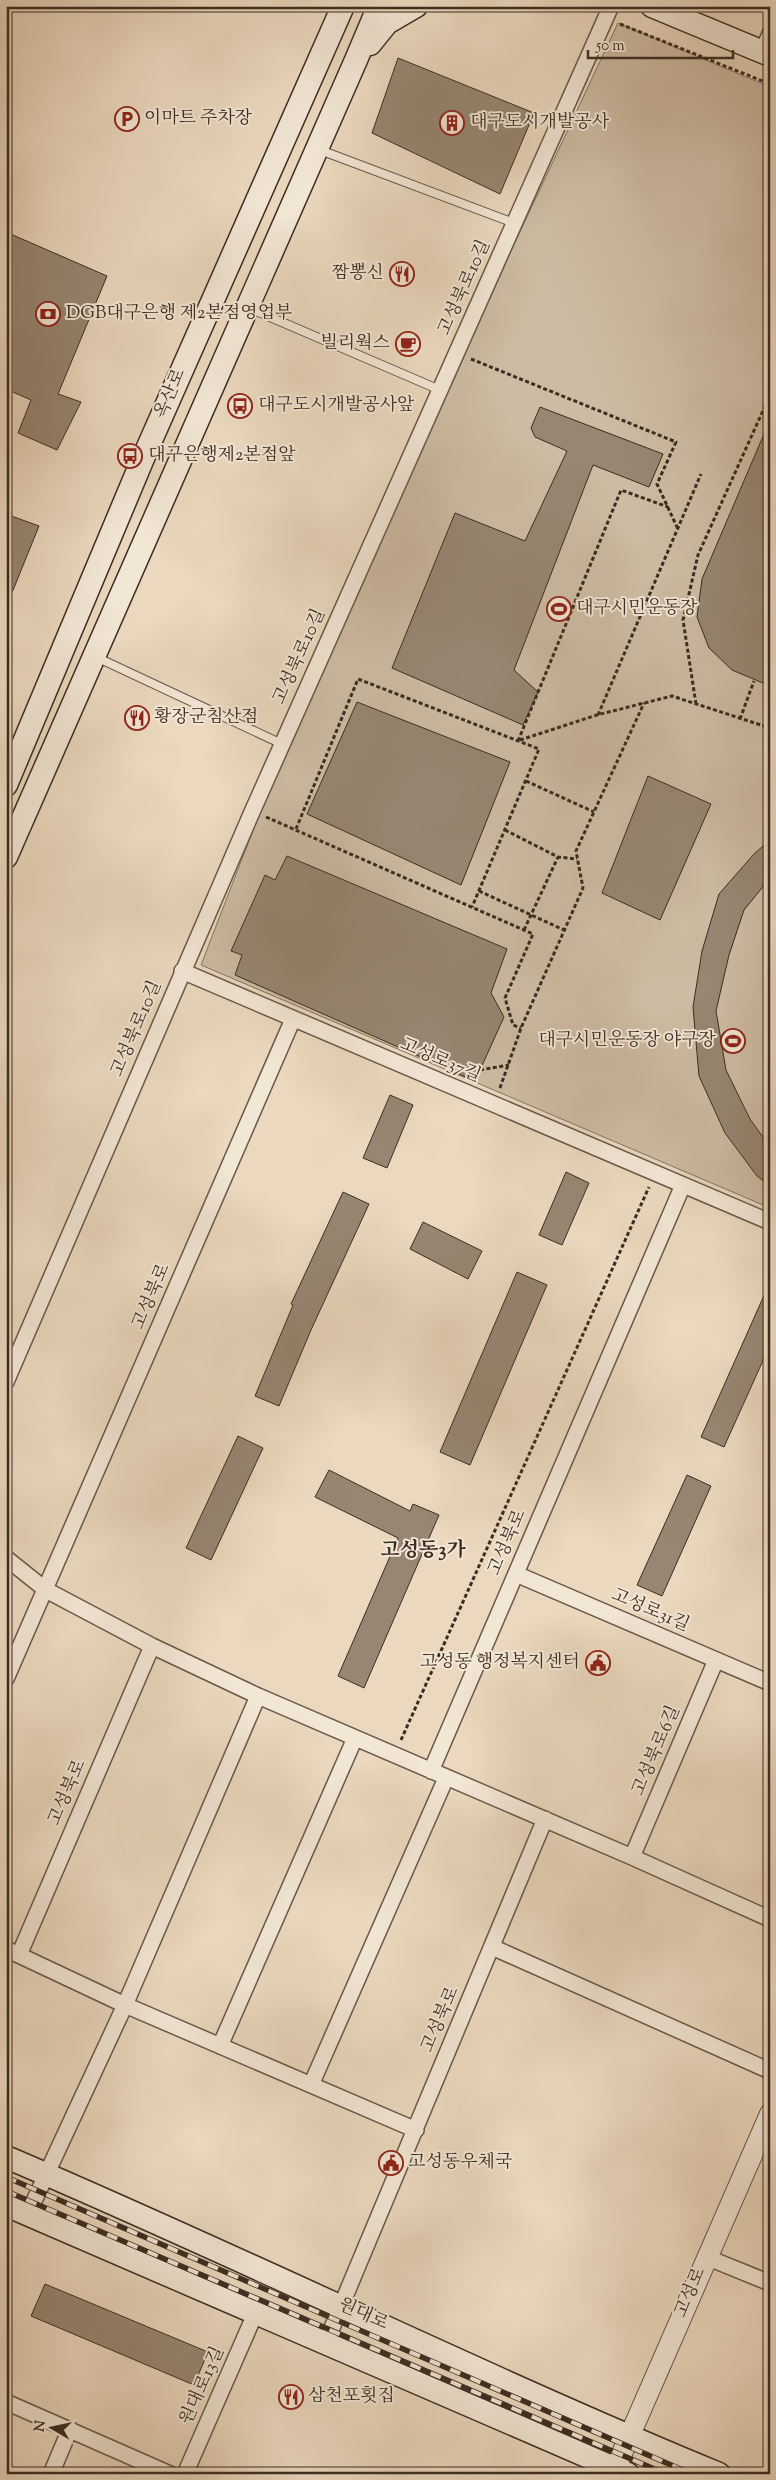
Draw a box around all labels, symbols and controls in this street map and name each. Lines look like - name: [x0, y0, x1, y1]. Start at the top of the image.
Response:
- scale bar: [588, 28, 734, 60]
- text: 50 m: [595, 36, 625, 57]
- parking icon: 이마트 주차장: [114, 106, 140, 132]
- place label: 이마트 주차장: [144, 106, 253, 132]
- building icon: 대구도시개발공사: [439, 110, 465, 136]
- place label: 대구도시개발공사: [470, 110, 610, 136]
- street label: 고성북로10길: [432, 236, 498, 340]
- place label: 짬뽕신: [332, 261, 384, 287]
- restaurant icon: 짬뽕신: [389, 261, 415, 287]
- bank icon: DGB대구은행 제2본점영업부: [35, 301, 61, 327]
- place label: DGB대구은행 제2본점영업부: [66, 301, 292, 327]
- place label: 빌리웍스: [320, 331, 391, 357]
- cafe icon: 빌리웍스: [395, 331, 421, 357]
- street label: 옥산로: [149, 365, 193, 423]
- bus stop icon: 대구도시개발공사앞: [227, 393, 253, 419]
- place label: 대구도시개발공사앞: [258, 393, 415, 419]
- bus stop icon: 대구은행제2본점앞: [117, 443, 143, 469]
- place label: 대구은행제2본점앞: [148, 443, 296, 469]
- sports icon: 대구시민운동장: [546, 596, 572, 622]
- place label: 대구시민운동장: [576, 596, 698, 622]
- street label: 고성북로10길: [267, 605, 333, 709]
- restaurant icon: 황장군침산점: [124, 705, 150, 731]
- place label: 황장군침산점: [154, 705, 258, 731]
- street label: 고성북로10길: [105, 977, 169, 1081]
- place label: 대구시민운동장 야구장: [538, 1028, 717, 1054]
- sports icon: 대구시민운동장 야구장: [720, 1028, 746, 1054]
- street label: 고성로37길: [395, 1032, 485, 1090]
- street label: 고성북로: [126, 1260, 178, 1334]
- street label: 고성북로: [482, 1506, 534, 1580]
- district label: 고성동3가: [380, 1537, 466, 1566]
- street label: 고성로31길: [607, 1583, 693, 1639]
- place label: 고성동 행정복지센터: [420, 1650, 580, 1676]
- public building icon: 고성동 행정복지센터: [585, 1650, 611, 1676]
- street label: 고성북로6길: [626, 1702, 688, 1800]
- street label: 고성북로: [42, 1756, 94, 1830]
- street label: 고성북로: [415, 1983, 467, 2057]
- public building icon: 고성동우체국: [378, 2150, 404, 2176]
- place label: 고성동우체국: [408, 2150, 512, 2176]
- street label: 고성로: [669, 2264, 713, 2322]
- street label: 원대로: [334, 2293, 392, 2337]
- street label: 원대로13길: [174, 2343, 232, 2429]
- restaurant icon: 삼천포횟집: [278, 2384, 304, 2410]
- place label: 삼천포횟집: [308, 2384, 395, 2410]
- north arrow: [28, 2402, 78, 2452]
- text: N: [30, 2419, 52, 2433]

